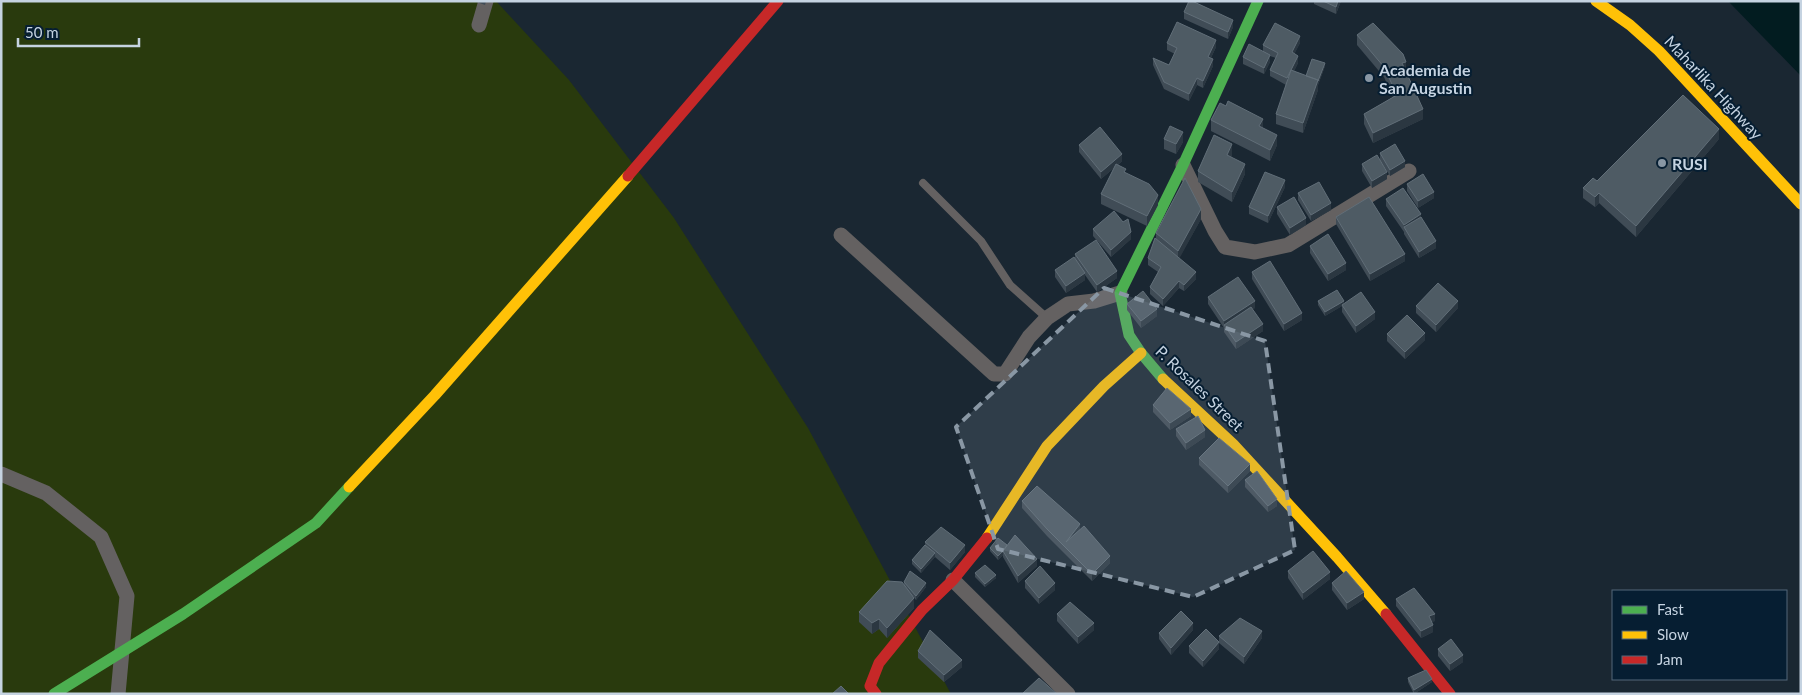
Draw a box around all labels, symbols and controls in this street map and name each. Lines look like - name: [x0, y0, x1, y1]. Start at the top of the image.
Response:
- scale bar: [18, 15, 139, 47]
- text: 50 m: [25, 23, 59, 41]
- street label: Maharlika Highway: [1661, 31, 1767, 143]
- place label: Academia de San Augustin: [1378, 60, 1472, 97]
- marker: Academia de San Augustin: [1363, 72, 1375, 84]
- place label: RUSI: [1672, 154, 1708, 173]
- marker: RUSI: [1656, 157, 1668, 169]
- street label: P. Rosales Street: [1152, 341, 1248, 435]
- legend: [1612, 590, 1787, 680]
- text: Fast: [1657, 600, 1684, 618]
- text: Slow: [1657, 625, 1689, 643]
- text: Jam: [1657, 650, 1683, 668]

